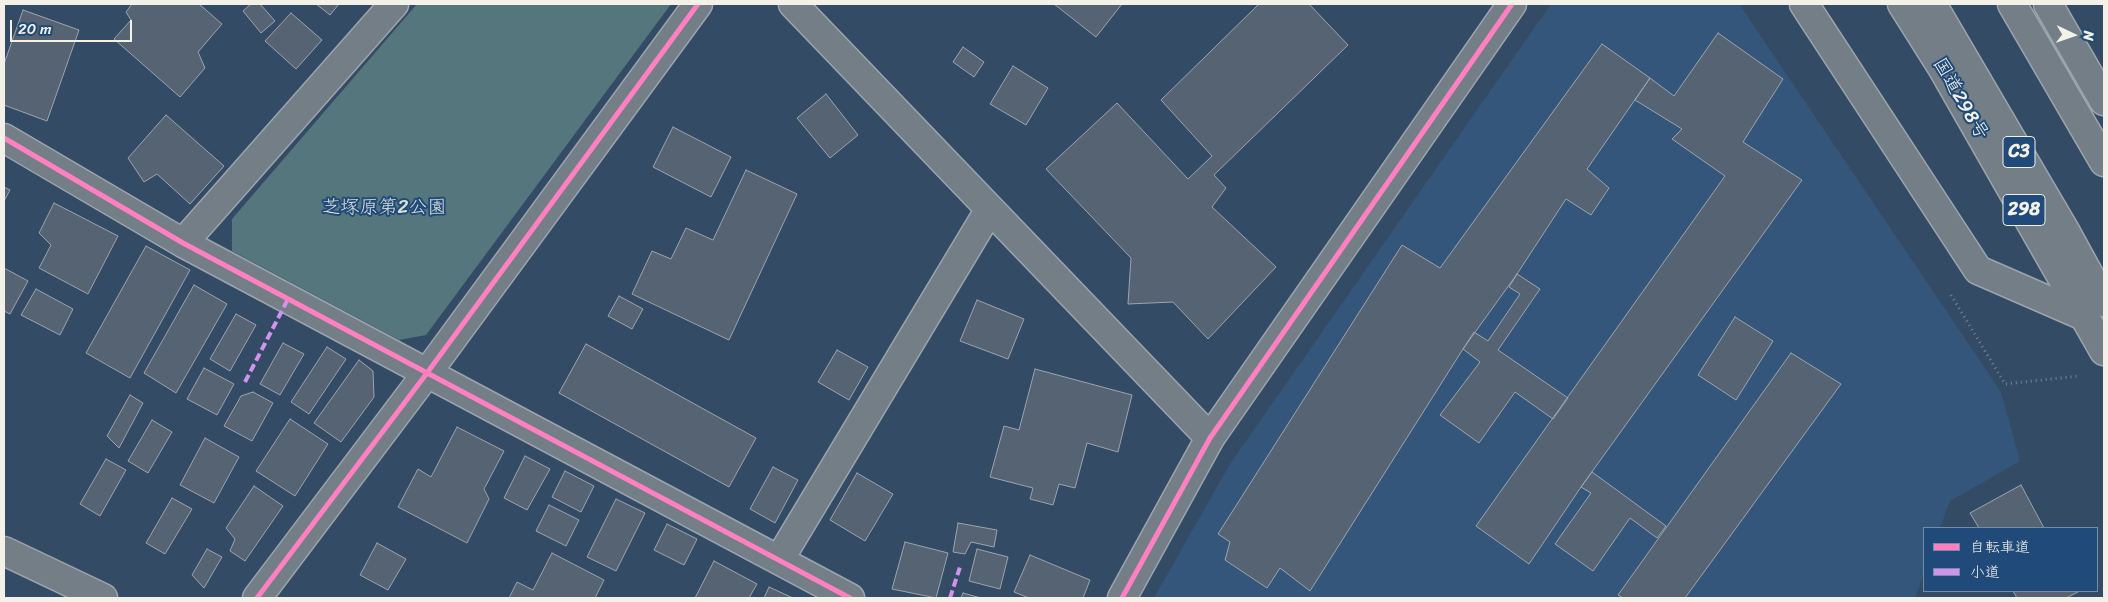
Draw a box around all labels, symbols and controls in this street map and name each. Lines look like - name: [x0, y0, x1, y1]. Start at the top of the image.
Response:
- scale bar: [12, 10, 135, 42]
- north arrow: [2048, 10, 2098, 60]
- text: 20 m: [18, 16, 52, 42]
- text: N: [2076, 30, 2101, 41]
- street label: 国道298号: [1927, 54, 1993, 144]
- road number: C3: [2003, 136, 2035, 168]
- road number: 298: [2003, 194, 2045, 226]
- park label: 芝塚原第2公園: [322, 197, 446, 219]
- legend: [1923, 527, 2098, 592]
- text: 自転車道: [1970, 534, 2030, 560]
- text: 小道: [1970, 559, 2000, 585]

